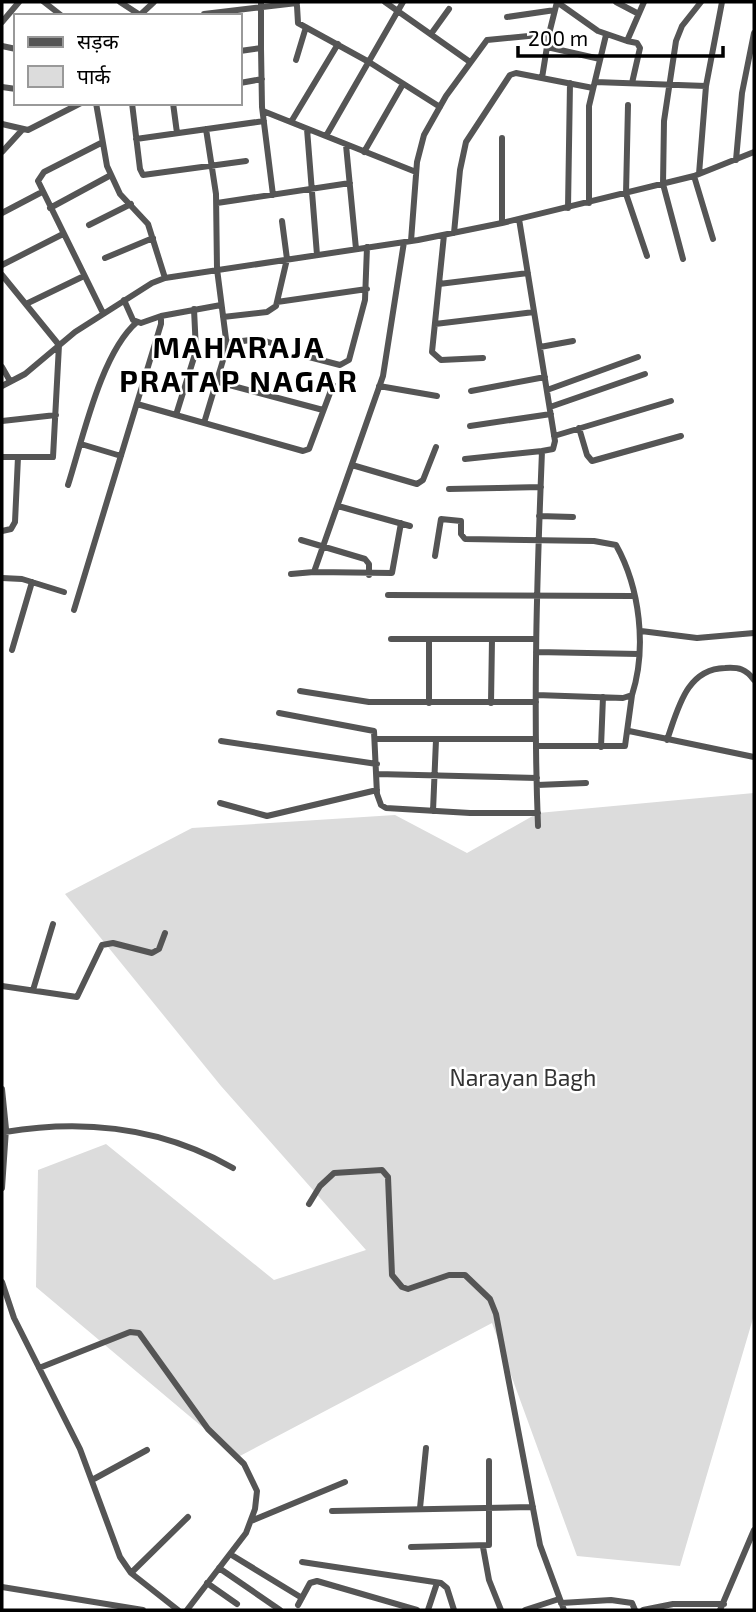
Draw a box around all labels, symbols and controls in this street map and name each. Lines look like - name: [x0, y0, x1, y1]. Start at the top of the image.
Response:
- legend: [14, 14, 242, 105]
- scale bar: [518, 14, 723, 58]
- text: 200 m: [528, 25, 588, 50]
- text: सड़क: [77, 28, 119, 53]
- text: पार्क: [77, 63, 111, 88]
- district label: MAHARAJA PRATAP NAGAR: [119, 328, 359, 398]
- park label: Narayan Bagh: [450, 1063, 596, 1091]

